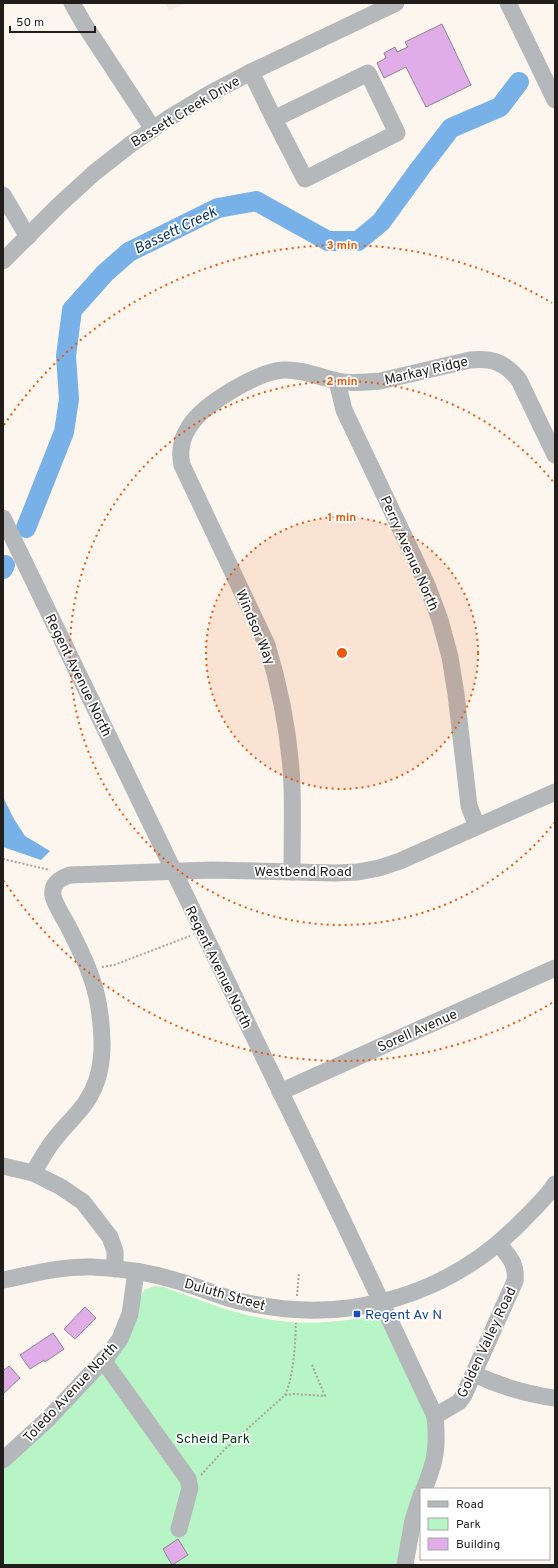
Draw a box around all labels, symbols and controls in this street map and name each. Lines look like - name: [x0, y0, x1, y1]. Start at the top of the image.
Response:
- scale bar: [10, 8, 95, 34]
- text: 50 m: [16, 15, 44, 31]
- street label: Bassett Creek Drive: [128, 73, 243, 152]
- water label: Bassett Creek: [131, 203, 220, 260]
- text: 3 min: [326, 238, 358, 254]
- street label: Markay Ridge: [383, 354, 470, 389]
- text: 2 min: [326, 374, 358, 390]
- street label: Perry Avenue North: [376, 494, 442, 614]
- text: 1 min: [328, 510, 356, 526]
- street label: Windsor Way: [231, 587, 278, 668]
- street label: Regent Avenue North: [41, 612, 115, 740]
- centre of rings: [335, 646, 349, 660]
- street label: Westbend Road: [254, 864, 352, 881]
- street label: Regent Avenue North: [181, 904, 255, 1032]
- street label: Sorell Avenue: [375, 1006, 460, 1056]
- street label: Duluth Street: [182, 1276, 267, 1315]
- street label: Golden Valley Road: [454, 1284, 521, 1401]
- place label: Regent Av N: [365, 1307, 442, 1324]
- marker: Regent Av N: [352, 1309, 362, 1319]
- street label: Toledo Avenue North: [20, 1339, 122, 1447]
- park label: Scheid Park: [176, 1431, 250, 1448]
- legend: [420, 1488, 550, 1560]
- text: Road: [456, 1497, 484, 1513]
- text: Park: [456, 1517, 481, 1533]
- text: Building: [456, 1537, 500, 1553]

